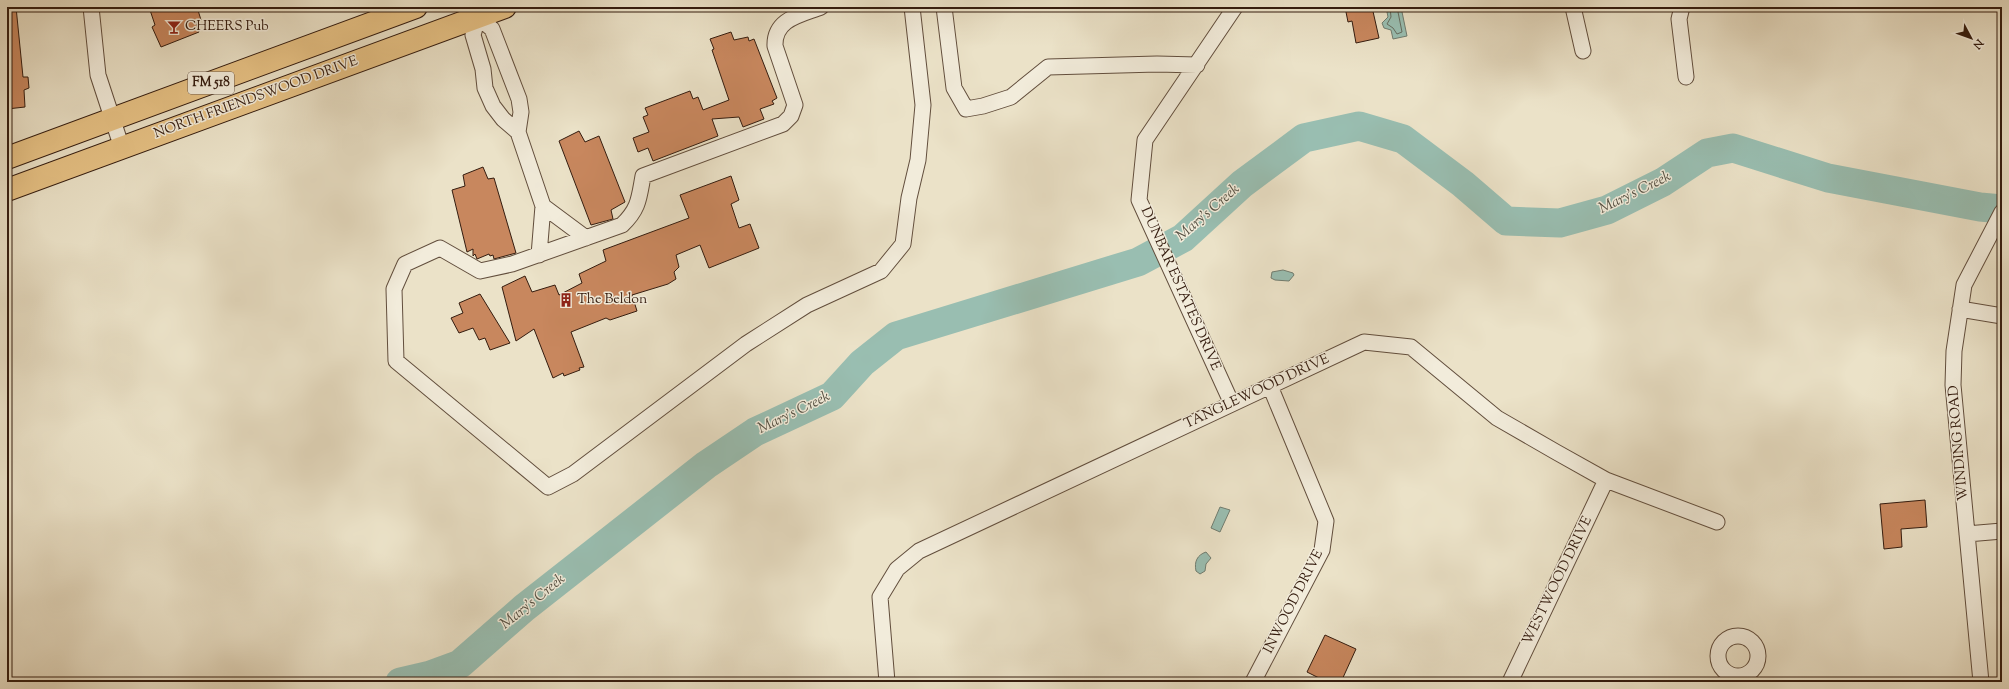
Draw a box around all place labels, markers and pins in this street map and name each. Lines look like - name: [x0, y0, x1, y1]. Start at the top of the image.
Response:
- place label: CHEERS Pub: [185, 17, 269, 37]
- bar icon: CHEERS Pub: [166, 19, 182, 35]
- place label: The Beldon: [577, 290, 647, 310]
- building icon: The Beldon: [558, 292, 574, 308]

